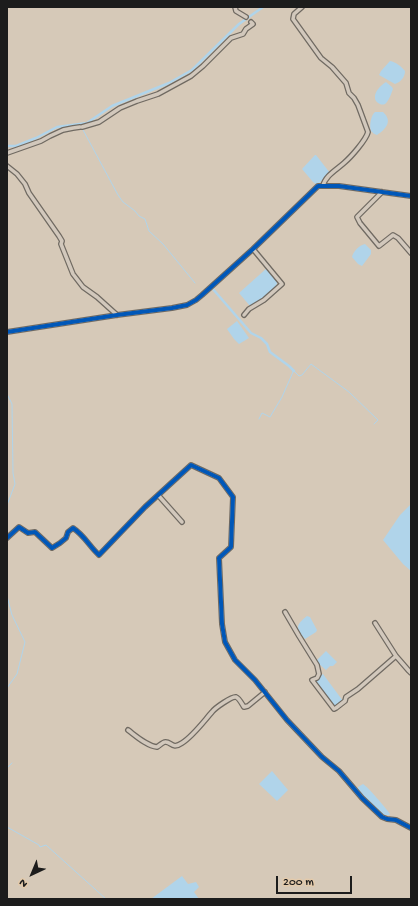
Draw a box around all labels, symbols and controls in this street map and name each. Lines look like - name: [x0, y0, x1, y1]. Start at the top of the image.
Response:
- north arrow: [12, 854, 52, 894]
- scale bar: [278, 868, 354, 894]
- text: N: [17, 876, 30, 889]
- text: 200 m: [283, 876, 314, 890]

